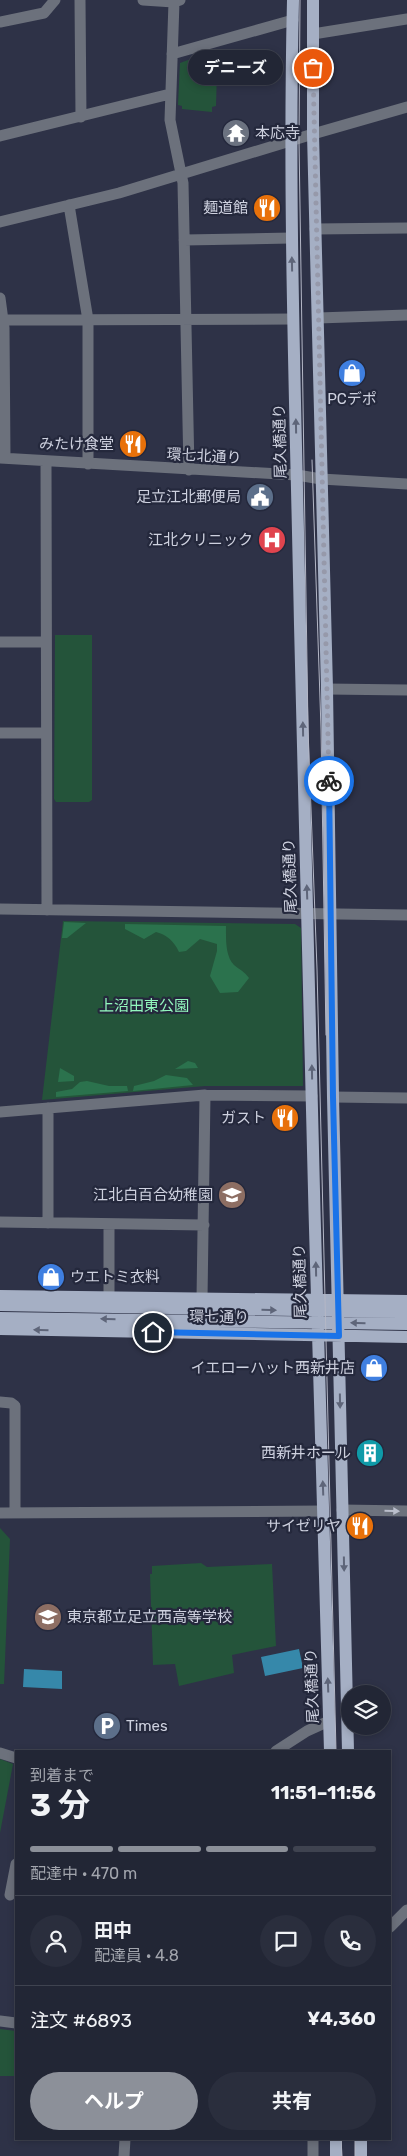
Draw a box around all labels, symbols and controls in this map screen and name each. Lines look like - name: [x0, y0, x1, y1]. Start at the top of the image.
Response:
- pin: [292, 47, 334, 89]
- callout: デニーズ: [188, 50, 283, 86]
- icon: bag: [299, 54, 327, 82]
- text: デニーズ: [204, 58, 267, 77]
- temple icon: 本応寺: [221, 118, 251, 148]
- place label: 本応寺: [255, 124, 300, 142]
- restaurant icon: 麺道館: [252, 193, 282, 223]
- place label: 麺道館: [203, 199, 248, 217]
- one-way arrow: [288, 255, 296, 271]
- shop icon: PCデポ: [337, 358, 367, 388]
- place label: PCデポ: [327, 390, 377, 408]
- street label: 尾久橋通り: [270, 403, 290, 479]
- one-way arrow: [291, 418, 299, 434]
- restaurant icon: みたけ食堂: [118, 429, 148, 459]
- place label: みたけ食堂: [39, 435, 114, 453]
- street label: 環七北通り: [166, 445, 242, 467]
- public building icon: 足立江北郵便局: [245, 482, 275, 512]
- place label: 足立江北郵便局: [136, 488, 241, 506]
- hospital icon: 江北クリニック: [257, 525, 287, 555]
- place label: 江北クリニック: [148, 531, 253, 549]
- one-way arrow: [298, 721, 306, 737]
- courier: [304, 756, 354, 806]
- icon: bike: [315, 767, 343, 795]
- street label: 尾久橋通り: [280, 838, 300, 914]
- one-way arrow: [303, 883, 311, 899]
- park label: 上沼田東公園: [99, 997, 189, 1015]
- one-way arrow: [308, 1063, 316, 1079]
- restaurant icon: ガスト: [270, 1103, 300, 1133]
- place label: ガスト: [221, 1109, 266, 1127]
- school or university icon: 江北白百合幼稚園: [217, 1180, 247, 1210]
- place label: 江北白百合幼稚園: [93, 1186, 213, 1204]
- street label: 尾久橋通り: [290, 1243, 310, 1319]
- one-way arrow: [311, 1261, 319, 1277]
- shop icon: ウエトミ衣料: [36, 1262, 66, 1292]
- place label: ウエトミ衣料: [70, 1268, 160, 1286]
- one-way arrow: [262, 1306, 278, 1314]
- street label: 環七通り: [189, 1307, 249, 1327]
- pin: [132, 1311, 174, 1353]
- one-way arrow: [100, 1315, 116, 1323]
- icon: home: [139, 1318, 167, 1346]
- one-way arrow: [350, 1319, 366, 1327]
- one-way arrow: [32, 1326, 48, 1334]
- shop icon: イエローハット西新井店: [359, 1353, 389, 1383]
- place label: イエローハット西新井店: [190, 1359, 355, 1377]
- one-way arrow: [336, 1393, 344, 1409]
- building icon: 西新井ホール: [355, 1438, 385, 1468]
- place label: 西新井ホール: [261, 1444, 351, 1462]
- one-way arrow: [318, 1479, 326, 1495]
- one-way arrow: [384, 1507, 400, 1515]
- restaurant icon: サイゼリヤ: [345, 1511, 375, 1541]
- place label: サイゼリヤ: [266, 1517, 341, 1535]
- one-way arrow: [340, 1556, 348, 1572]
- school or university icon: 東京都立足立西高等学校: [33, 1602, 63, 1632]
- place label: 東京都立足立西高等学校: [67, 1608, 232, 1626]
- street label: 尾久橋通り: [302, 1648, 322, 1724]
- one-way arrow: [324, 1677, 332, 1693]
- map controls: [341, 1685, 391, 1735]
- button: layers: [341, 1685, 391, 1735]
- parking icon: Times: [92, 1711, 122, 1741]
- place label: Times: [126, 1717, 168, 1735]
- text: 到着まで: [30, 1766, 94, 1785]
- text: 11:51–11:56: [271, 1781, 376, 1804]
- text: 3 分: [30, 1786, 90, 1824]
- text: 配達中 · 470 m: [30, 1864, 137, 1883]
- button: person: [30, 1915, 82, 1967]
- button: chat: [260, 1915, 312, 1967]
- button: phone: [324, 1915, 376, 1967]
- text: 田中: [94, 1919, 132, 1942]
- text: 配達員 · 4.8: [94, 1946, 179, 1965]
- text: ¥4,360: [307, 2007, 376, 2030]
- text: 注文 #6893: [30, 2009, 132, 2032]
- button: ヘルプ: [30, 2072, 198, 2130]
- button: 共有: [208, 2072, 376, 2130]

